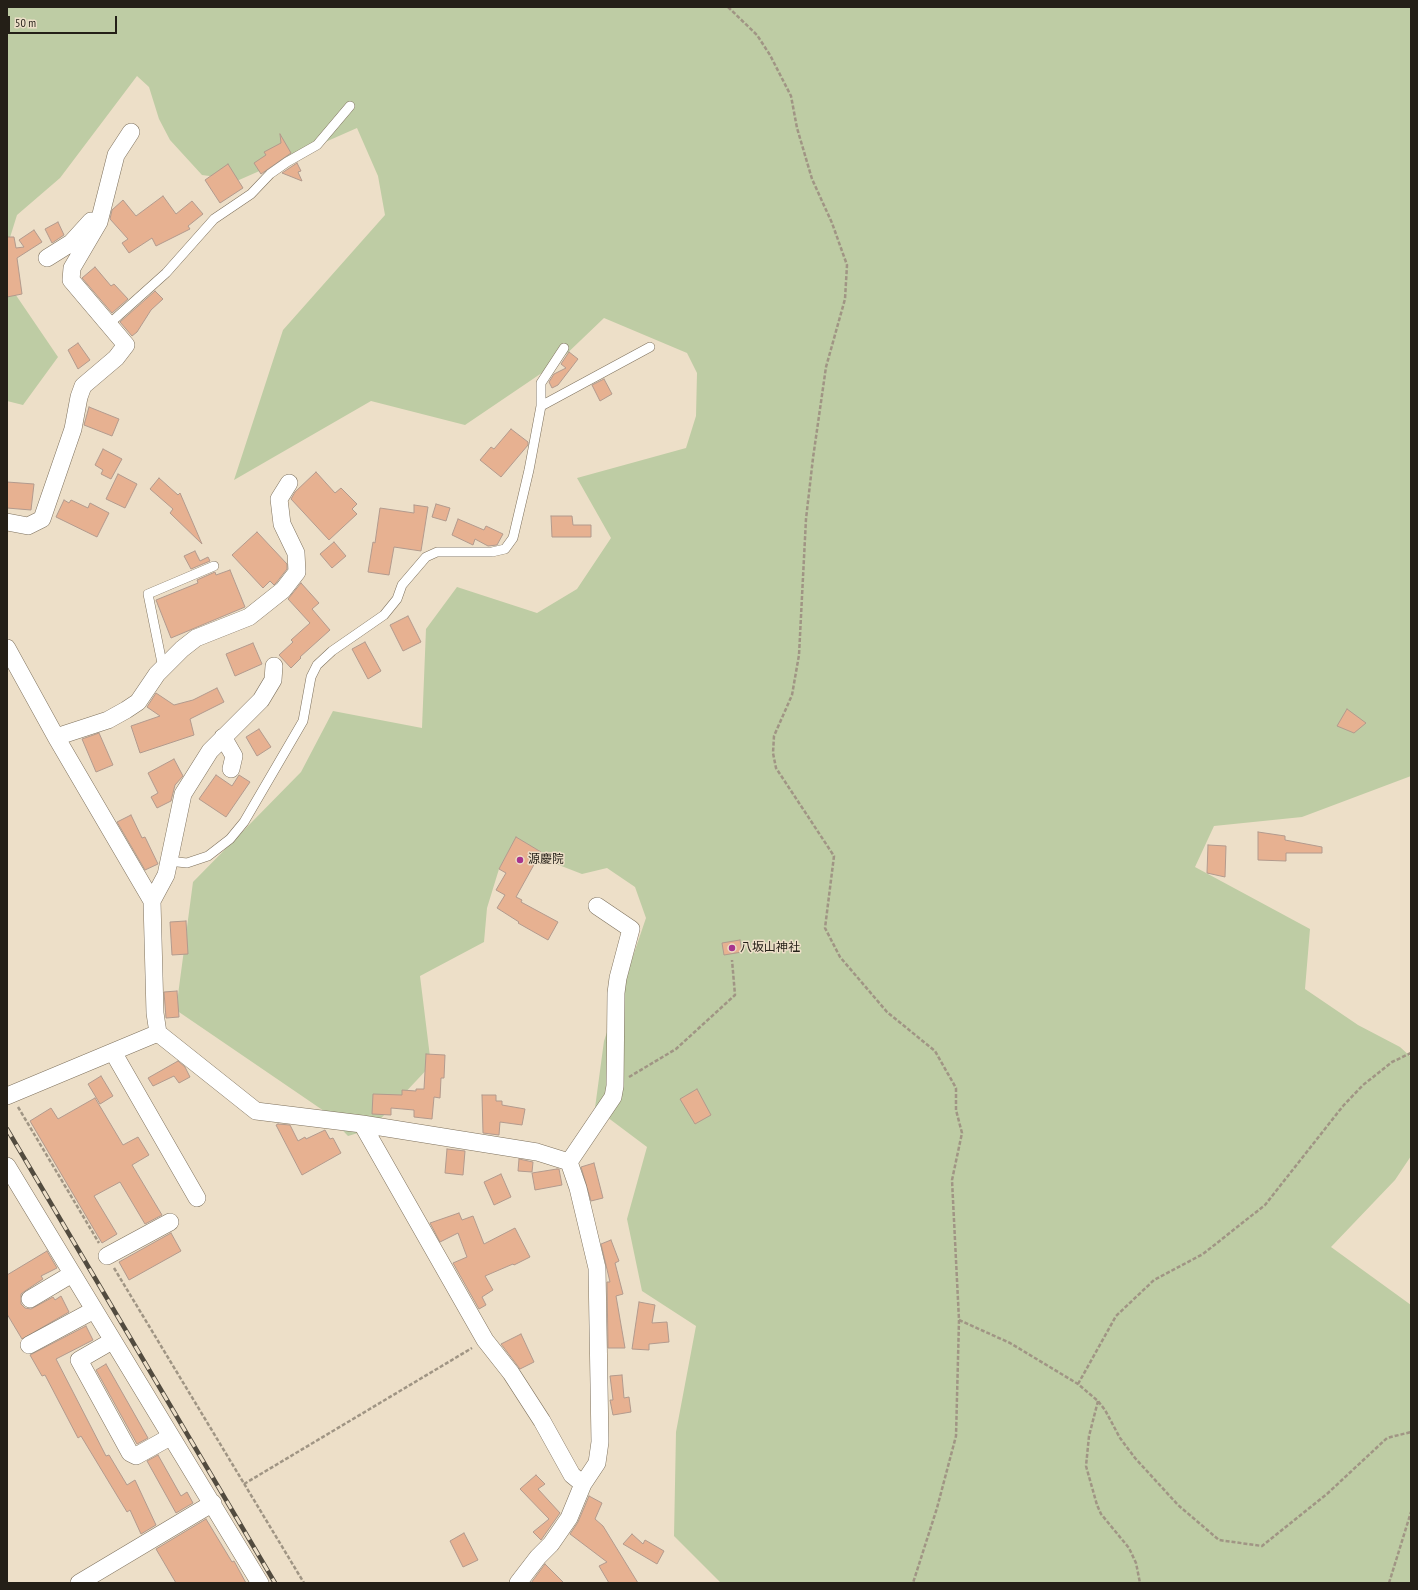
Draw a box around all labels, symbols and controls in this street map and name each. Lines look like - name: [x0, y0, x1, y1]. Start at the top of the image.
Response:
- scale bar: [10, 8, 119, 34]
- text: 50 m: [15, 15, 36, 30]
- place label: 源慶院: [528, 853, 564, 867]
- marker: 源慶院: [515, 855, 525, 865]
- place label: 八坂山神社: [740, 941, 800, 955]
- marker: 八坂山神社: [727, 943, 737, 953]

